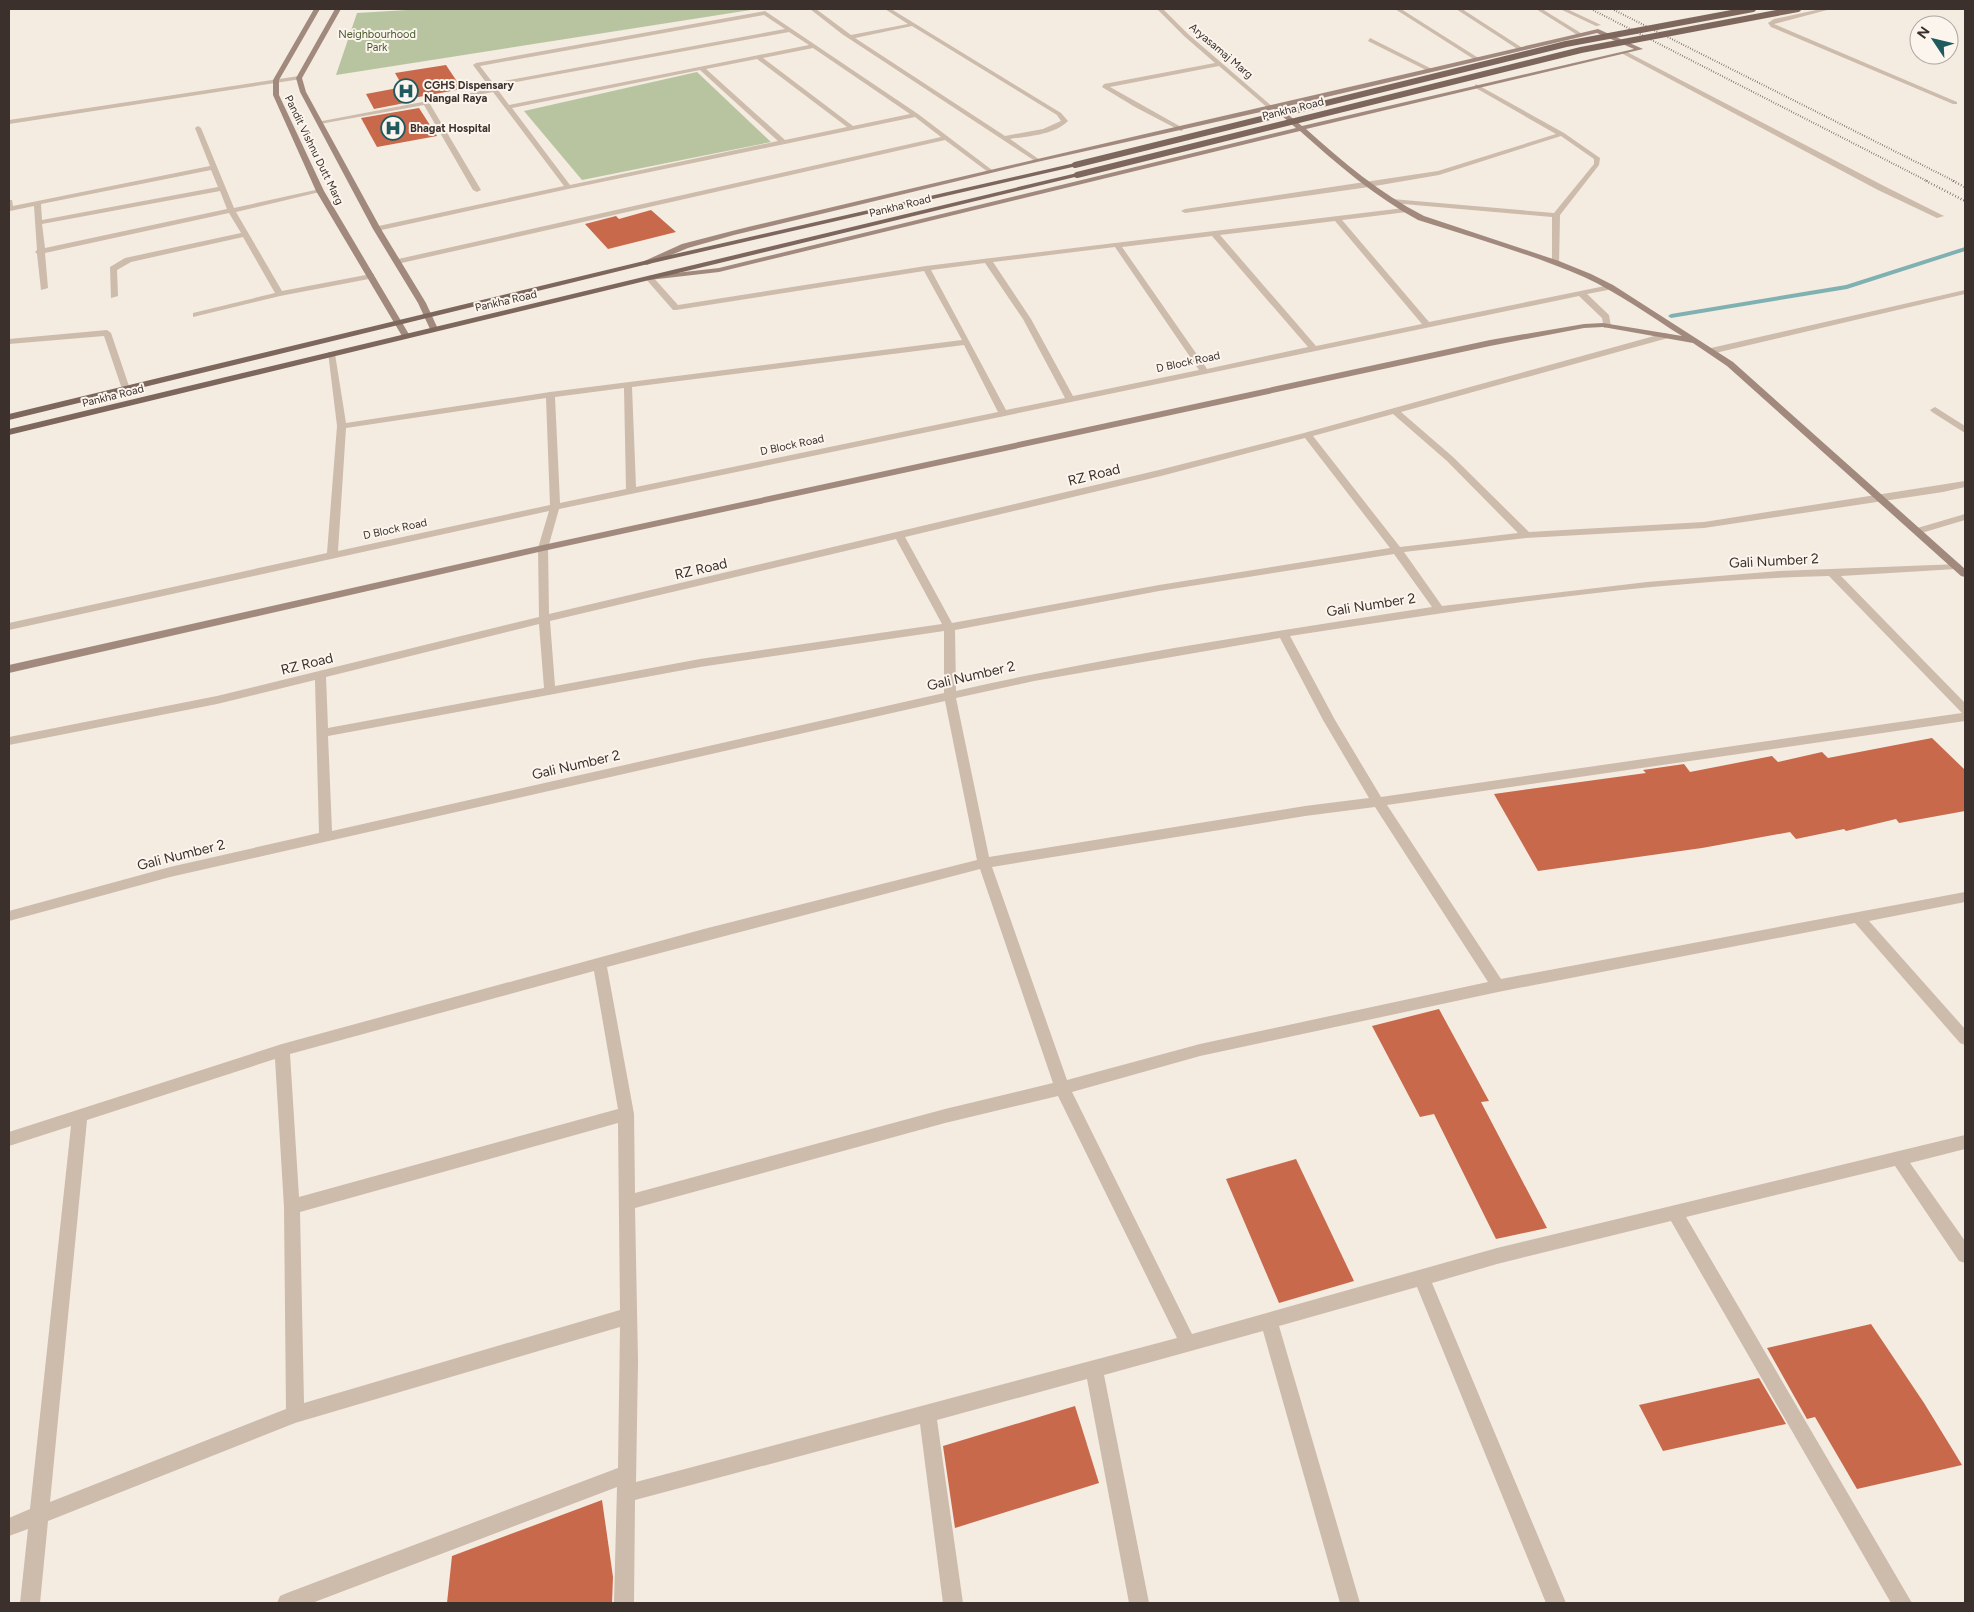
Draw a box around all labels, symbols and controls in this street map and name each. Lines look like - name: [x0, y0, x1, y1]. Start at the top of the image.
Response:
- north arrow: [1909, 15, 1959, 65]
- street label: Aryasamaj Marg: [1187, 21, 1255, 81]
- text: N: [1914, 24, 1934, 42]
- park label: Neighbourhood Park: [338, 28, 416, 54]
- hospital icon: CGHS Dispensary Nangal Raya: [393, 78, 419, 104]
- place label: CGHS Dispensary Nangal Raya: [424, 79, 515, 105]
- street label: Pandit Vishnu Dutt Marg: [282, 93, 346, 207]
- street label: Pankha Road: [1261, 95, 1325, 123]
- hospital icon: Bhagat Hospital: [380, 115, 406, 141]
- place label: Bhagat Hospital: [410, 122, 491, 135]
- street label: Pankha Road: [868, 192, 932, 220]
- street label: Pankha Road: [474, 288, 538, 314]
- street label: D Block Road: [1155, 349, 1221, 375]
- street label: Pankha Road: [81, 382, 145, 410]
- street label: D Block Road: [759, 432, 825, 458]
- street label: RZ Road: [1066, 460, 1122, 490]
- street label: D Block Road: [362, 516, 428, 542]
- street label: Gali Number 2: [1729, 550, 1819, 572]
- street label: RZ Road: [673, 555, 729, 583]
- street label: Gali Number 2: [1325, 590, 1417, 620]
- street label: RZ Road: [279, 649, 335, 679]
- street label: Gali Number 2: [925, 658, 1017, 694]
- street label: Gali Number 2: [530, 747, 622, 783]
- street label: Gali Number 2: [135, 836, 227, 874]

